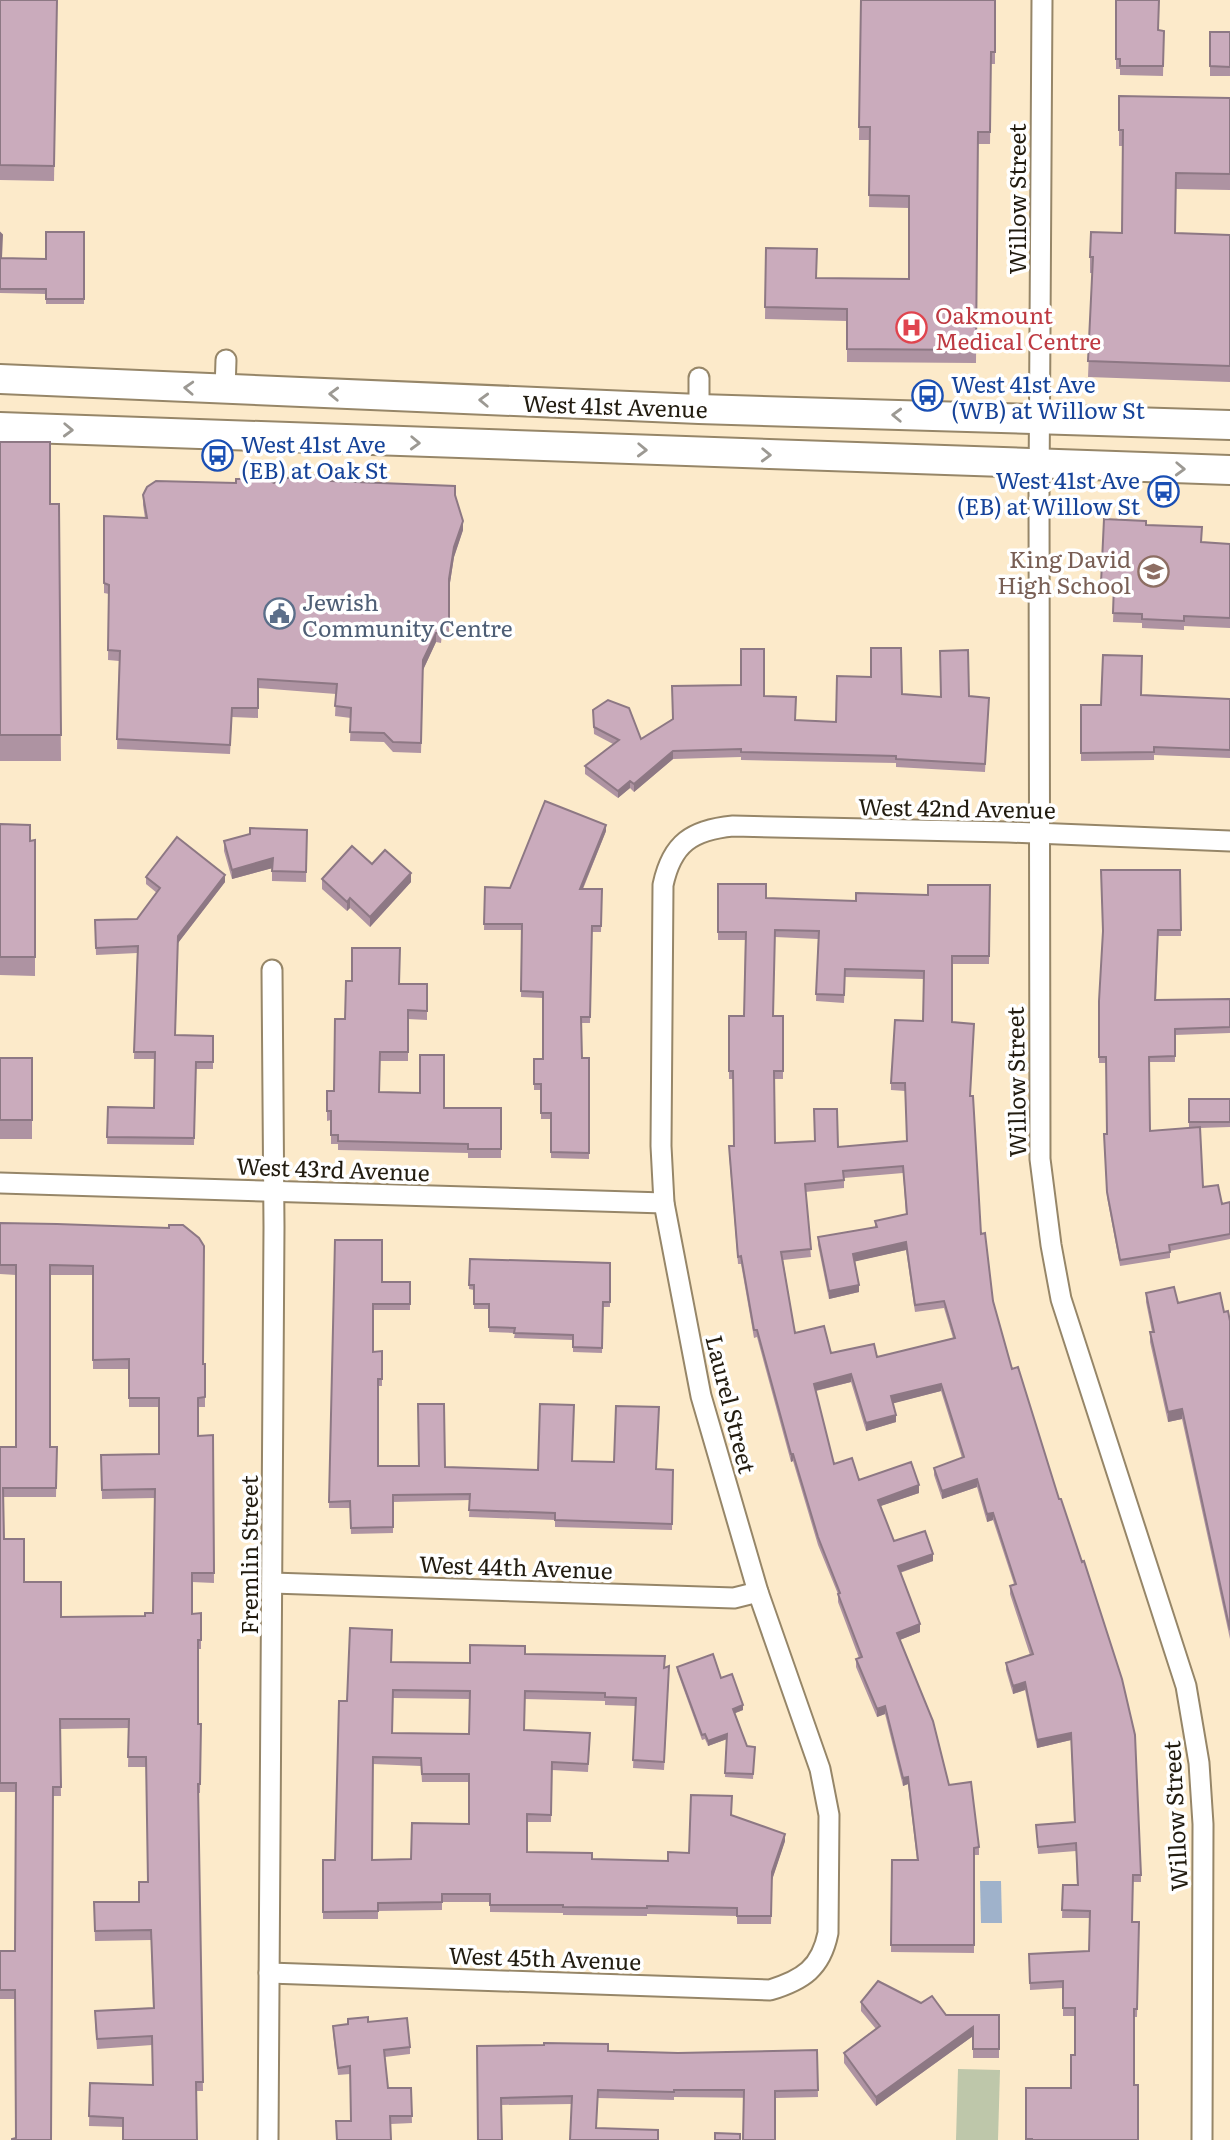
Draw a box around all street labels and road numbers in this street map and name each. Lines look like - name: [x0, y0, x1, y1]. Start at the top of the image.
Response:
- street label: Willow Street: [999, 123, 1033, 274]
- street label: West 41st Avenue: [522, 385, 708, 425]
- street label: West 42nd Avenue: [858, 788, 1056, 826]
- street label: Willow Street: [997, 1006, 1033, 1158]
- street label: West 43rd Avenue: [236, 1148, 431, 1188]
- street label: Laurel Street: [698, 1331, 766, 1477]
- street label: Fremlin Street: [231, 1475, 265, 1635]
- street label: West 44th Avenue: [419, 1546, 614, 1586]
- street label: Willow Street: [1153, 1739, 1195, 1892]
- street label: West 45th Avenue: [448, 1937, 642, 1977]

